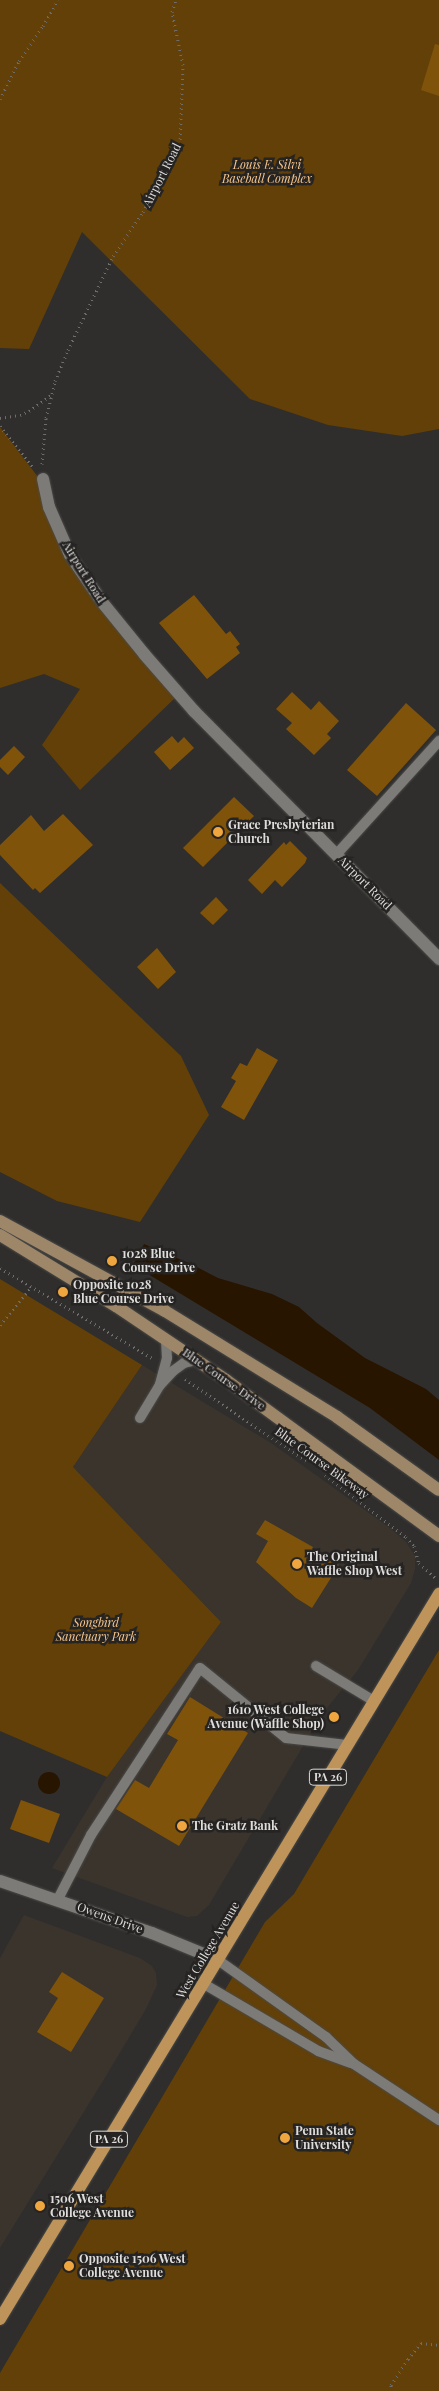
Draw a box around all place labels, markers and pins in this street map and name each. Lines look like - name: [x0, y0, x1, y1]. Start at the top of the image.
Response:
- place label: Grace Presbyterian Church: [228, 818, 334, 846]
- marker: Grace Presbyterian Church: [212, 826, 224, 838]
- place label: 1028 Blue Course Drive: [122, 1247, 195, 1275]
- marker: 1028 Blue Course Drive: [106, 1255, 118, 1267]
- place label: Opposite 1028 Blue Course Drive: [73, 1278, 174, 1306]
- marker: Opposite 1028 Blue Course Drive: [57, 1286, 69, 1298]
- place label: The Original Waffle Shop West: [307, 1550, 402, 1578]
- marker: The Original Waffle Shop West: [291, 1558, 303, 1570]
- place label: 1610 West College Avenue (Waffle Shop): [207, 1703, 324, 1731]
- marker: 1610 West College Avenue (Waffle Shop): [328, 1711, 340, 1723]
- place label: The Gratz Bank: [192, 1819, 278, 1833]
- marker: The Gratz Bank: [176, 1820, 188, 1832]
- place label: Penn State University: [295, 2124, 354, 2152]
- marker: Penn State University: [279, 2132, 291, 2144]
- place label: 1506 West College Avenue: [50, 2192, 134, 2220]
- marker: 1506 West College Avenue: [34, 2200, 46, 2212]
- place label: Opposite 1506 West College Avenue: [79, 2252, 186, 2280]
- marker: Opposite 1506 West College Avenue: [63, 2260, 75, 2272]

